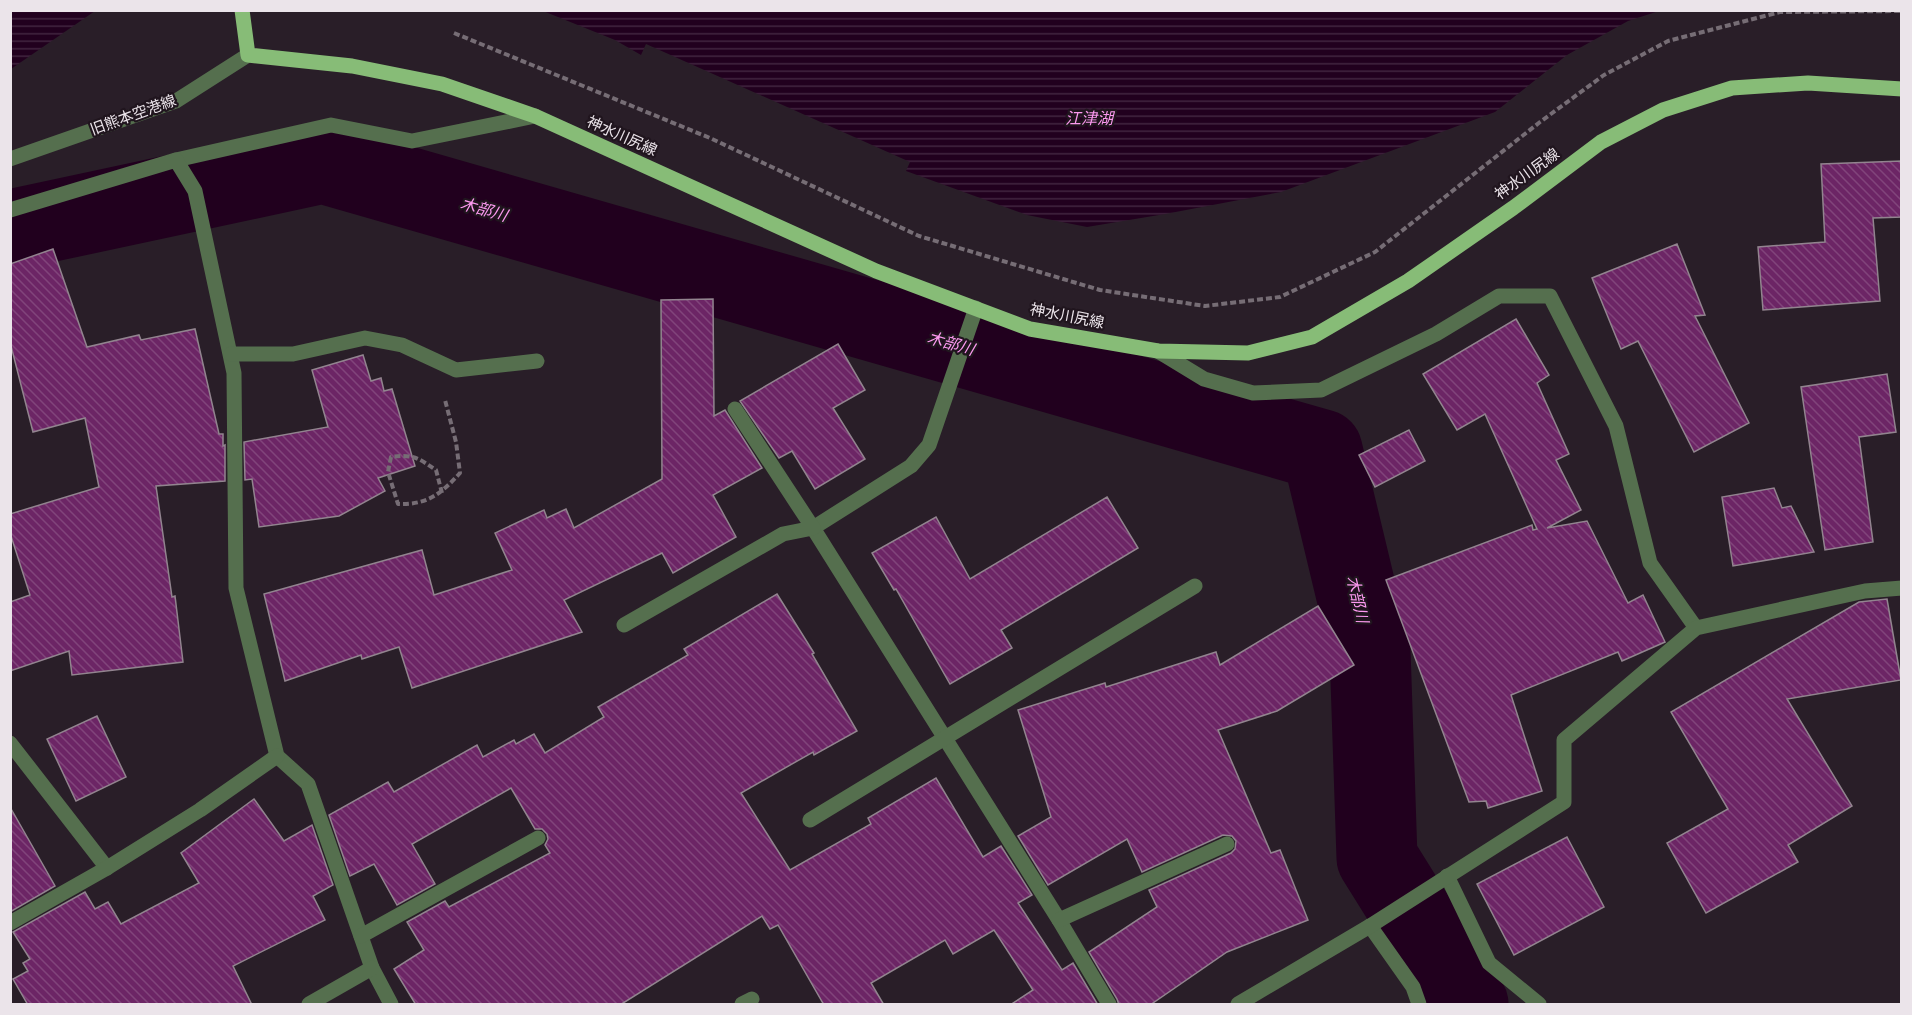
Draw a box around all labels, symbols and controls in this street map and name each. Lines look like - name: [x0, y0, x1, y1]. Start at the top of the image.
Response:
- street label: 旧熊本空港線: [88, 91, 178, 139]
- water label: 江津湖: [1065, 109, 1116, 128]
- street label: 神水川尻線: [584, 113, 660, 159]
- street label: 神水川尻線: [1491, 145, 1563, 203]
- water label: 木部川: [458, 194, 511, 226]
- street label: 神水川尻線: [1028, 300, 1106, 332]
- water label: 木部川: [925, 328, 978, 360]
- water label: 木部川: [1343, 574, 1373, 627]

